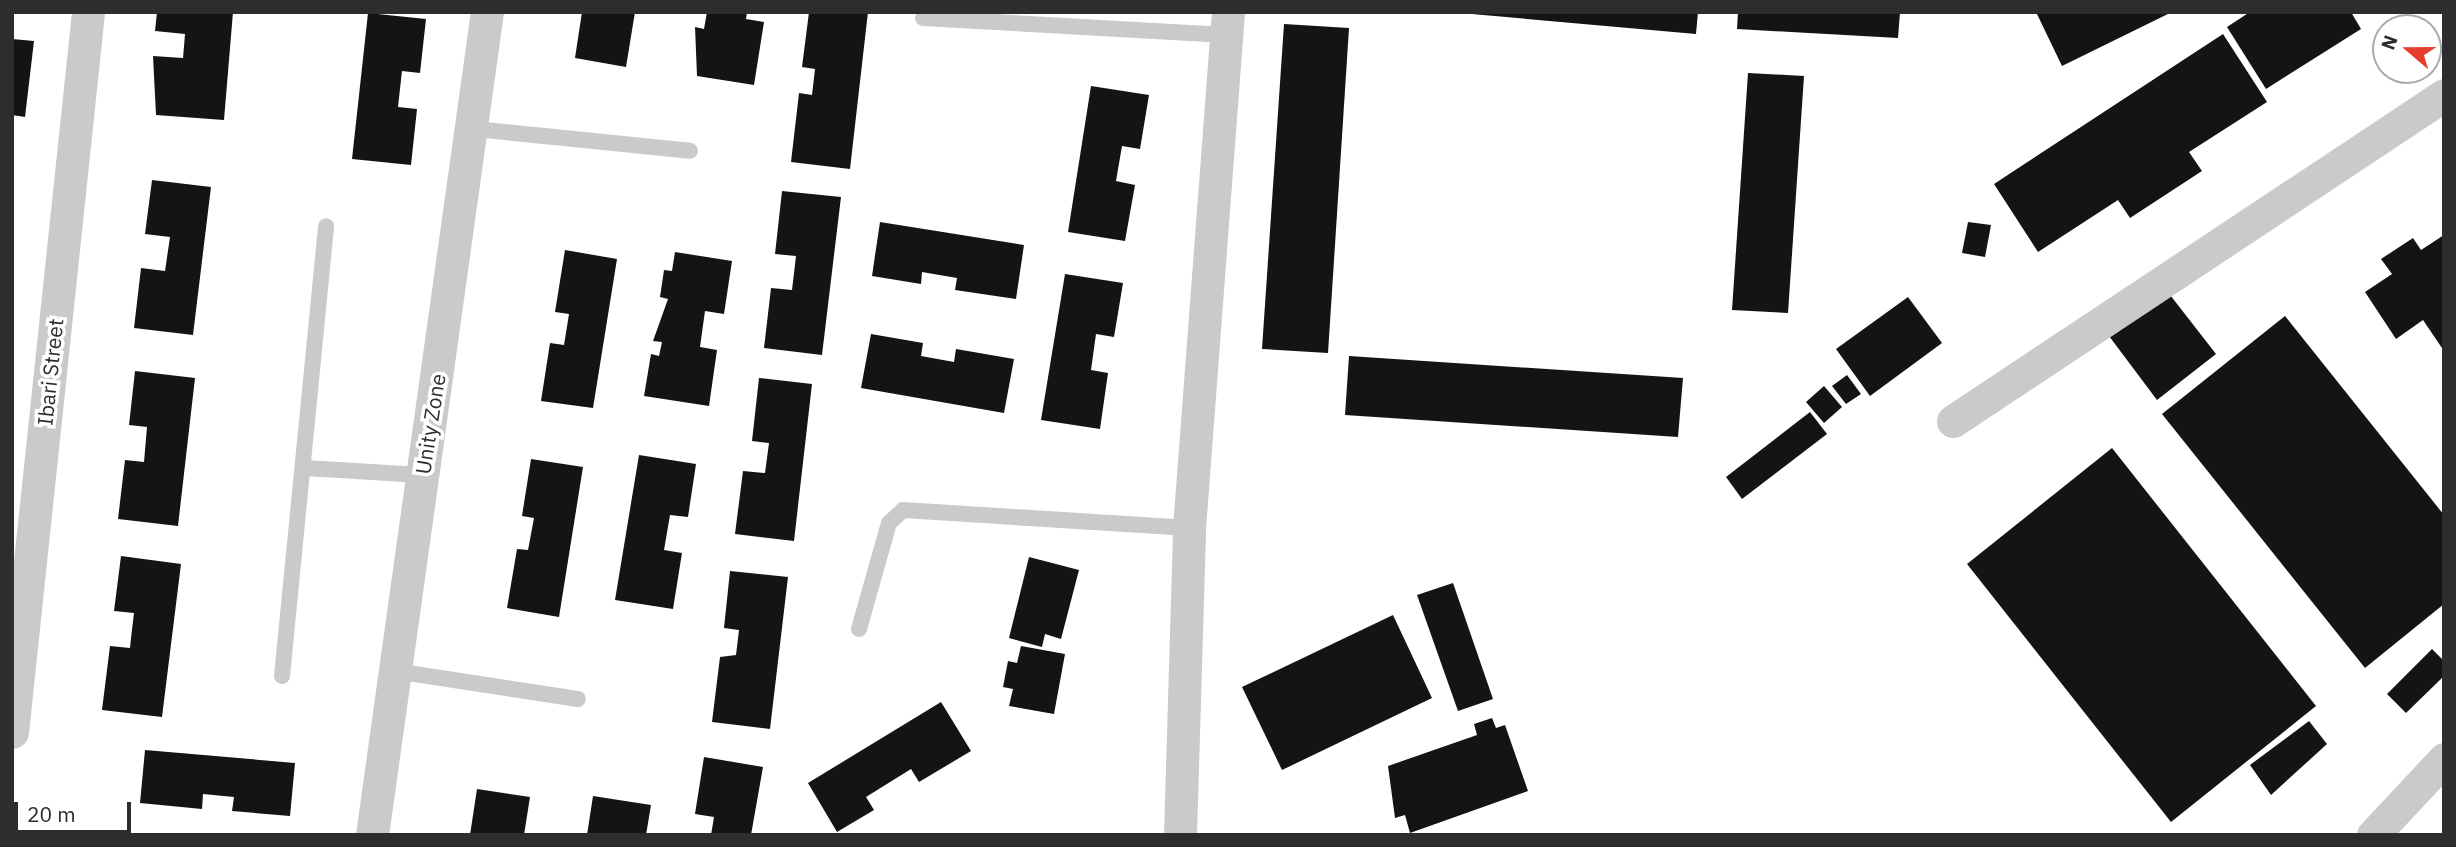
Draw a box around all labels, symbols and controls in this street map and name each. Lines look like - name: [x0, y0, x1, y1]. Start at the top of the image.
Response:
- north arrow: [2372, 14, 2442, 84]
- text: N: [2376, 32, 2403, 53]
- street label: Ibari Street: [32, 317, 68, 427]
- street label: Unity Zone: [410, 372, 450, 476]
- scale bar: [18, 788, 135, 832]
- text: 20 m: [27, 800, 76, 828]

